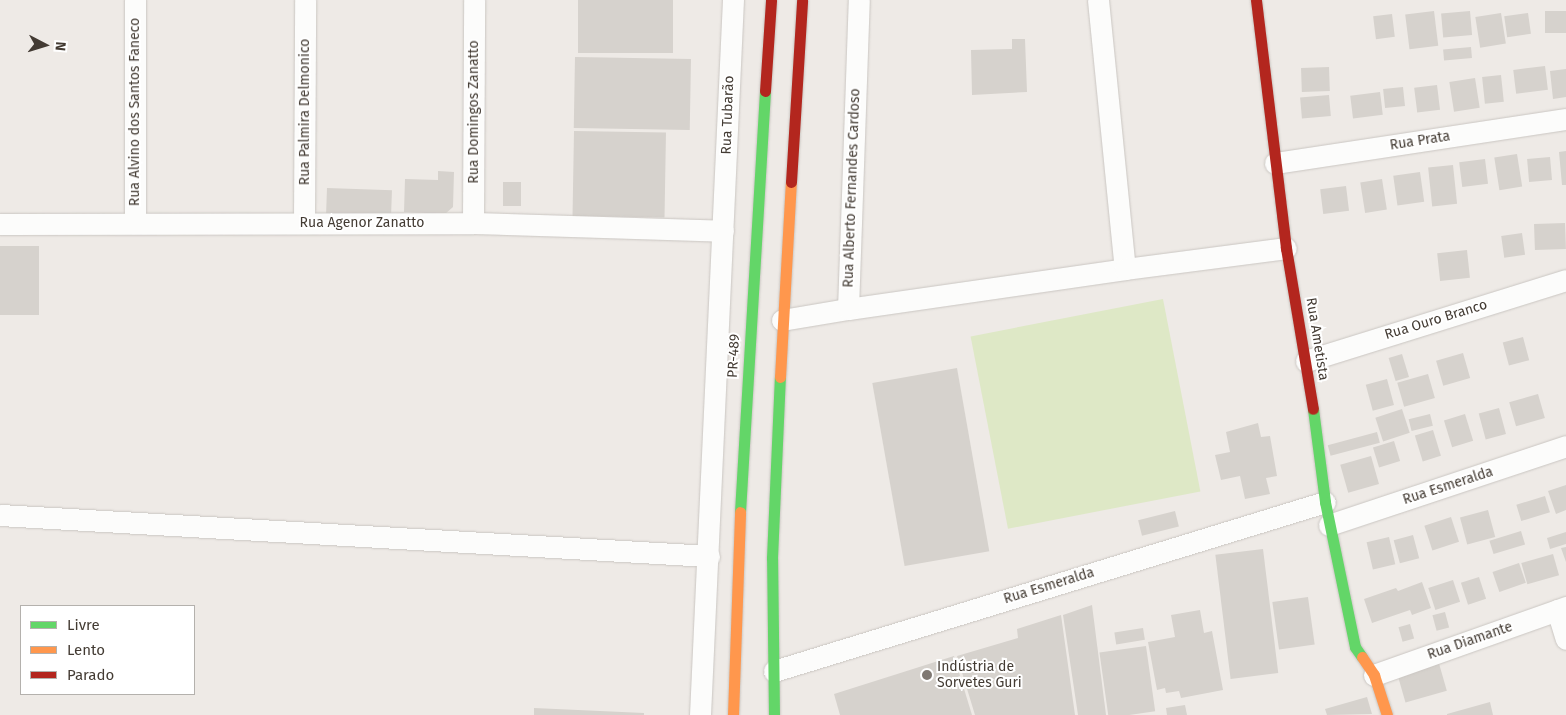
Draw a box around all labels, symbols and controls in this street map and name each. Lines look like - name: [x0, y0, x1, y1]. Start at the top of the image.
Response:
- street label: Rua Alvino dos Santos Faneco: [127, 18, 143, 206]
- north arrow: [20, 20, 70, 70]
- street label: Rua Palmira Delmonico: [297, 39, 313, 185]
- street label: Rua Domingos Zanatto: [466, 40, 482, 184]
- text: N: [52, 41, 69, 52]
- street label: Rua Tubarão: [718, 75, 738, 155]
- street label: Rua Alberto Fernandes Cardoso: [840, 88, 864, 288]
- street label: Rua Prata: [1389, 128, 1451, 154]
- street label: Rua Agenor Zanatto: [300, 215, 424, 231]
- street label: Rua Ametista: [1302, 296, 1332, 382]
- street label: Rua Ouro Branco: [1383, 296, 1489, 344]
- street label: PR-489: [724, 334, 744, 378]
- street label: Rua Esmeralda: [1401, 463, 1495, 509]
- street label: Rua Esmeralda: [1002, 564, 1096, 608]
- legend: [20, 605, 195, 695]
- text: Livre: [67, 616, 100, 634]
- street label: Rua Diamante: [1425, 619, 1515, 663]
- text: Lento: [67, 641, 105, 659]
- place label: Indústria de Sorvetes Guri: [937, 659, 1022, 692]
- text: Parado: [67, 666, 114, 684]
- marker: Indústria de Sorvetes Guri: [921, 669, 933, 681]

